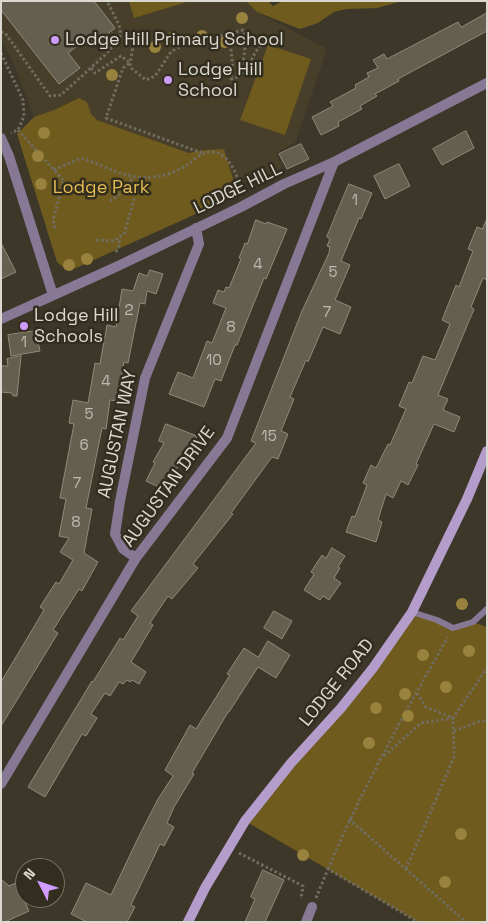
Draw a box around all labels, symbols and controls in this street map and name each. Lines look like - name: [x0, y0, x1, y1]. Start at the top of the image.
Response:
- place label: Lodge Hill Primary School: [65, 29, 284, 51]
- marker: Lodge Hill Primary School: [49, 34, 61, 46]
- place label: Lodge Hill School: [178, 59, 262, 102]
- marker: Lodge Hill School: [162, 74, 174, 86]
- street label: LODGE HILL: [190, 158, 286, 220]
- park label: Lodge Park: [53, 177, 149, 199]
- house number: 1: [352, 192, 358, 210]
- house number: 4: [253, 256, 263, 274]
- house number: 5: [329, 264, 337, 282]
- house number: 2: [124, 302, 134, 320]
- house number: 7: [323, 304, 331, 322]
- place label: Lodge Hill Schools: [34, 305, 118, 348]
- house number: 8: [226, 319, 236, 337]
- marker: Lodge Hill Schools: [18, 320, 30, 332]
- house number: 1: [21, 334, 27, 352]
- house number: 10: [206, 352, 222, 370]
- street label: AUGUSTAN WAY: [94, 368, 142, 500]
- house number: 4: [101, 373, 111, 391]
- house number: 5: [85, 406, 93, 424]
- street label: AUGUSTAN DRIVE: [118, 423, 220, 551]
- house number: 15: [261, 428, 277, 446]
- house number: 6: [79, 437, 89, 455]
- house number: 7: [73, 475, 81, 493]
- house number: 8: [71, 514, 81, 532]
- street label: LODGE ROAD: [295, 635, 379, 731]
- north arrow: [15, 858, 65, 908]
- text: N: [20, 864, 39, 883]

